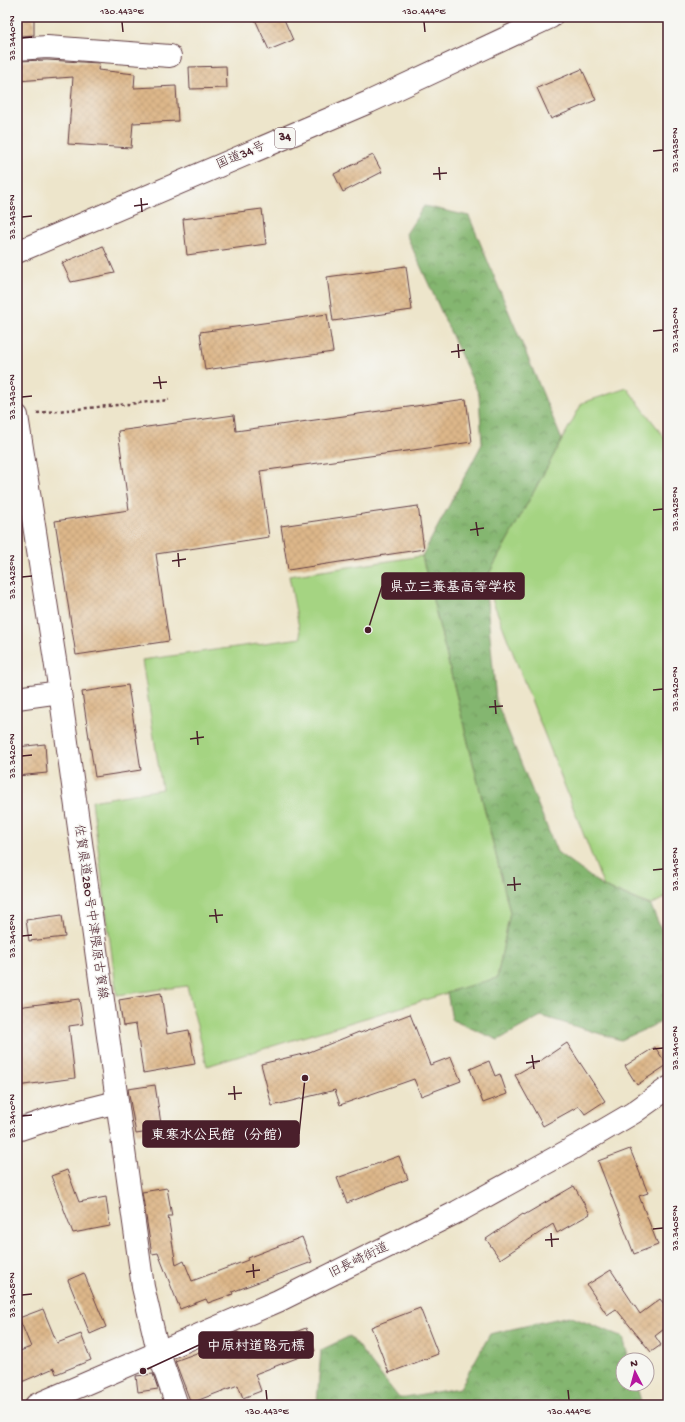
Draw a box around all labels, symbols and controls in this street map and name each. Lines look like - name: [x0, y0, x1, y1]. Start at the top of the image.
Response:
- text: 130.443°E: [99, 6, 144, 18]
- text: 130.444°E: [402, 6, 446, 18]
- text: 33.3440°N: [7, 15, 19, 61]
- text: 33.3435°N: [670, 127, 682, 173]
- road number: 34: [275, 128, 295, 148]
- street label: 国道34号: [214, 138, 268, 173]
- text: 33.3435°N: [7, 194, 19, 240]
- text: 33.3430°N: [670, 307, 682, 354]
- text: 33.3430°N: [7, 374, 19, 421]
- text: 33.3425°N: [670, 486, 682, 532]
- text: 33.3425°N: [7, 554, 19, 600]
- callout: 県立三養基高等学校: [382, 573, 524, 599]
- text: 県立三養基高等学校: [390, 579, 516, 597]
- text: 33.3420°N: [670, 666, 682, 713]
- text: 33.3420°N: [7, 733, 19, 780]
- street label: 佐賀県道280号中津隈原古賀線: [70, 823, 111, 1002]
- text: 33.3415°N: [670, 847, 682, 892]
- text: 33.3415°N: [7, 914, 19, 959]
- text: 33.3410°N: [670, 1025, 682, 1071]
- text: 33.3410°N: [7, 1093, 19, 1139]
- callout: 東寒水公民館（分館）: [143, 1121, 299, 1147]
- text: 東寒水公民館（分館）: [151, 1127, 291, 1145]
- text: 33.3405°N: [670, 1205, 682, 1252]
- street label: 旧長崎街道: [326, 1239, 392, 1282]
- text: 33.3405°N: [7, 1272, 19, 1319]
- callout: 中原村道路元標: [199, 1332, 313, 1358]
- text: 中原村道路元標: [207, 1338, 305, 1356]
- north arrow: [615, 1352, 655, 1392]
- text: N: [630, 1358, 638, 1370]
- text: 130.443°E: [244, 1406, 289, 1418]
- text: 130.444°E: [547, 1406, 591, 1418]

